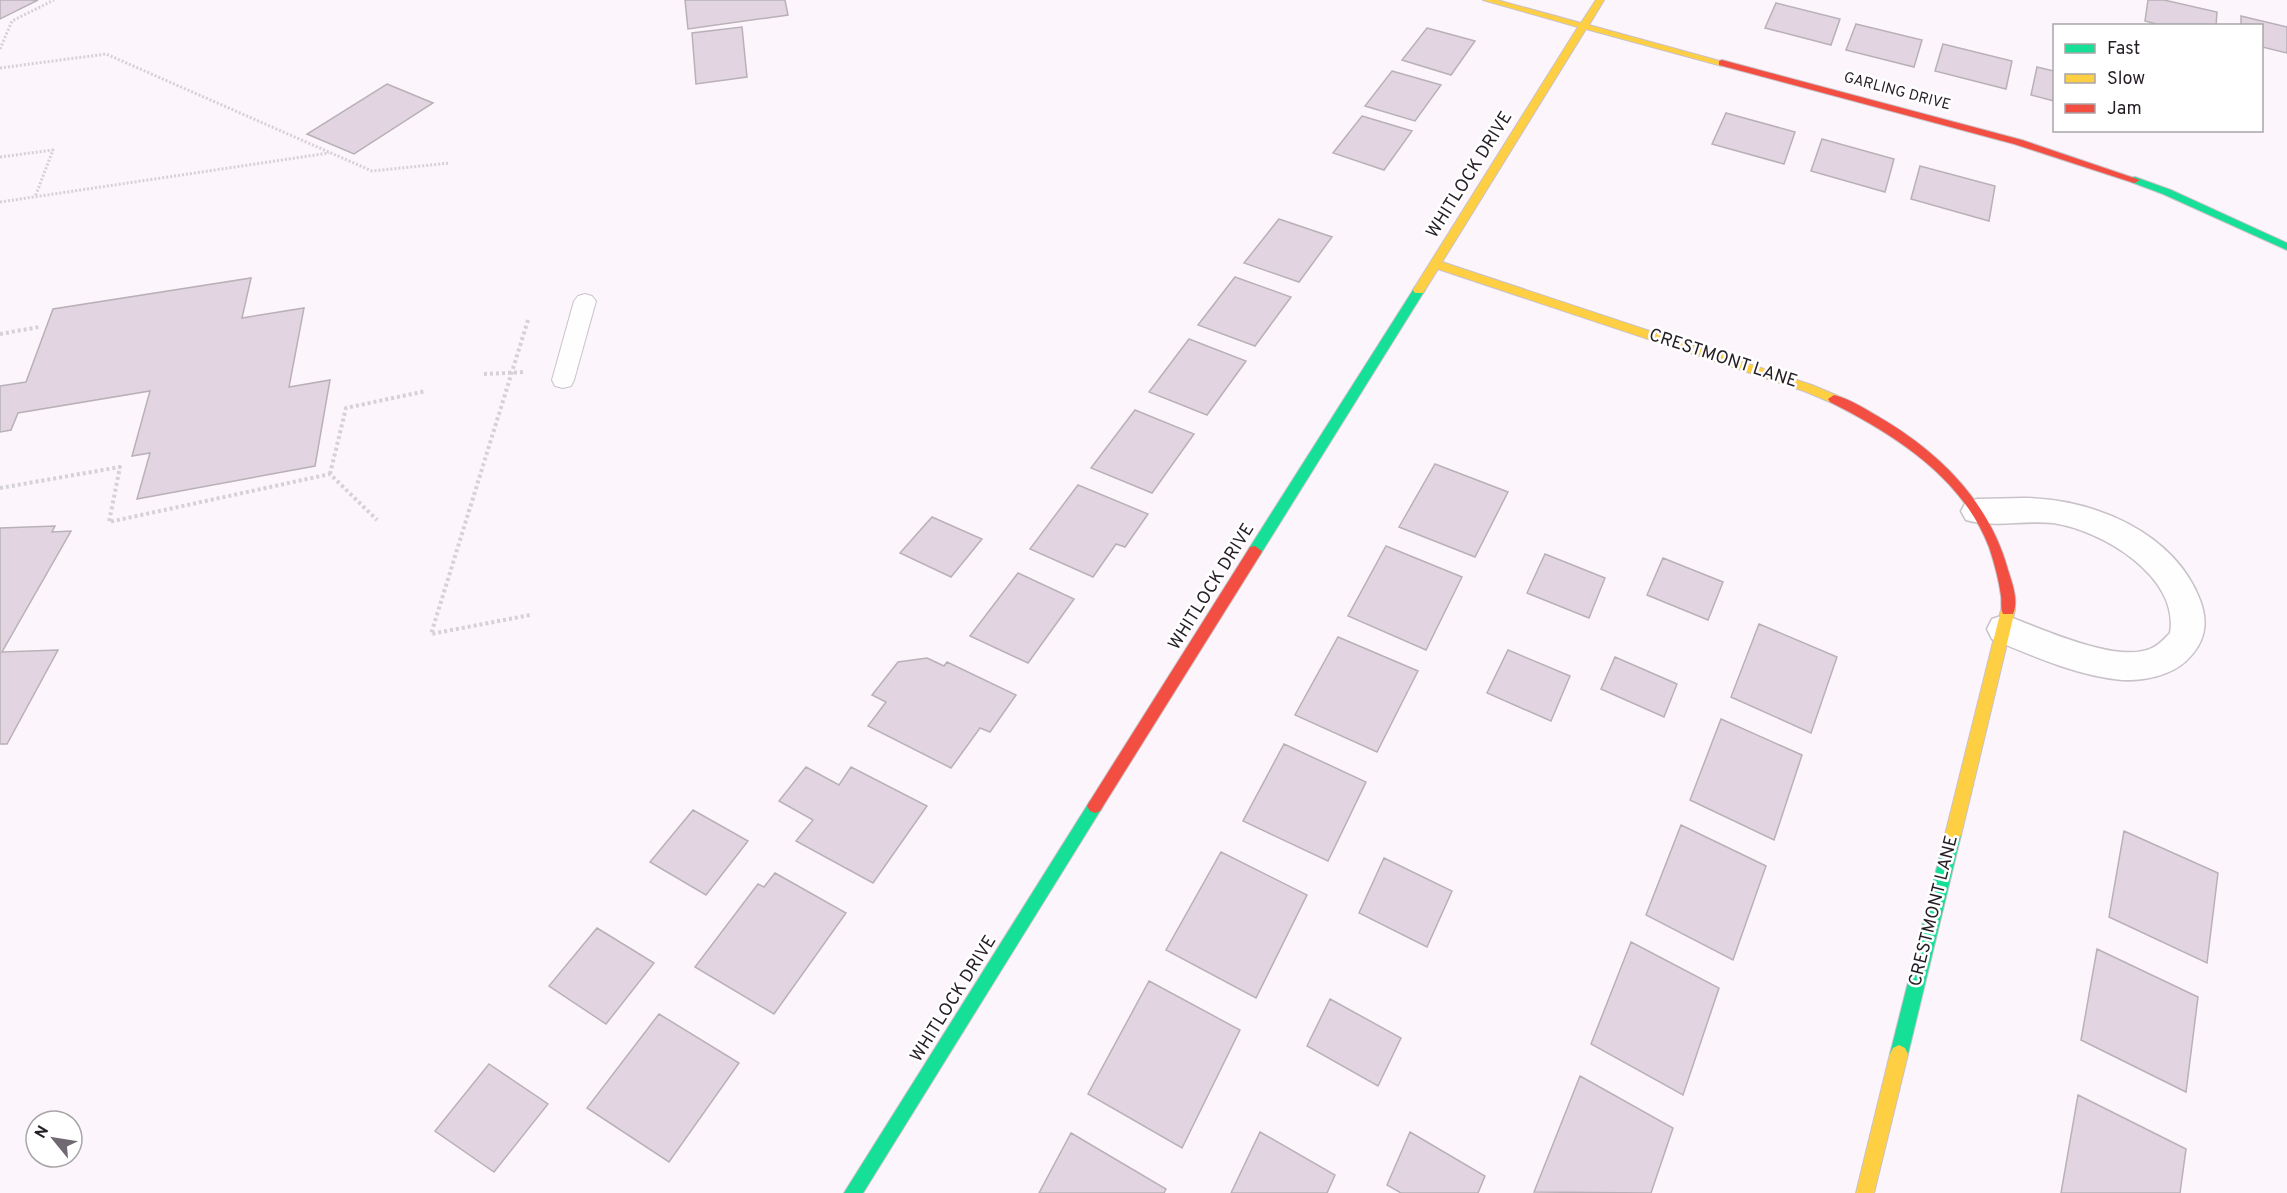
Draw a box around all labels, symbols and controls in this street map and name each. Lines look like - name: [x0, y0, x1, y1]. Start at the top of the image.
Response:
- legend: [2053, 24, 2263, 132]
- text: Fast: [2107, 38, 2140, 61]
- text: Slow: [2107, 68, 2145, 91]
- street label: GARLING DRIVE: [1842, 69, 1952, 115]
- text: Jam: [2107, 98, 2142, 121]
- street label: WHITLOCK DRIVE: [1422, 107, 1518, 243]
- street label: CRESTMONT LANE: [1646, 324, 1800, 394]
- street label: WHITLOCK DRIVE: [1164, 519, 1260, 655]
- street label: CRESTMONT LANE: [1904, 833, 1964, 989]
- street label: WHITLOCK DRIVE: [906, 931, 1002, 1067]
- north arrow: [24, 1109, 84, 1169]
- text: N: [31, 1123, 54, 1142]

